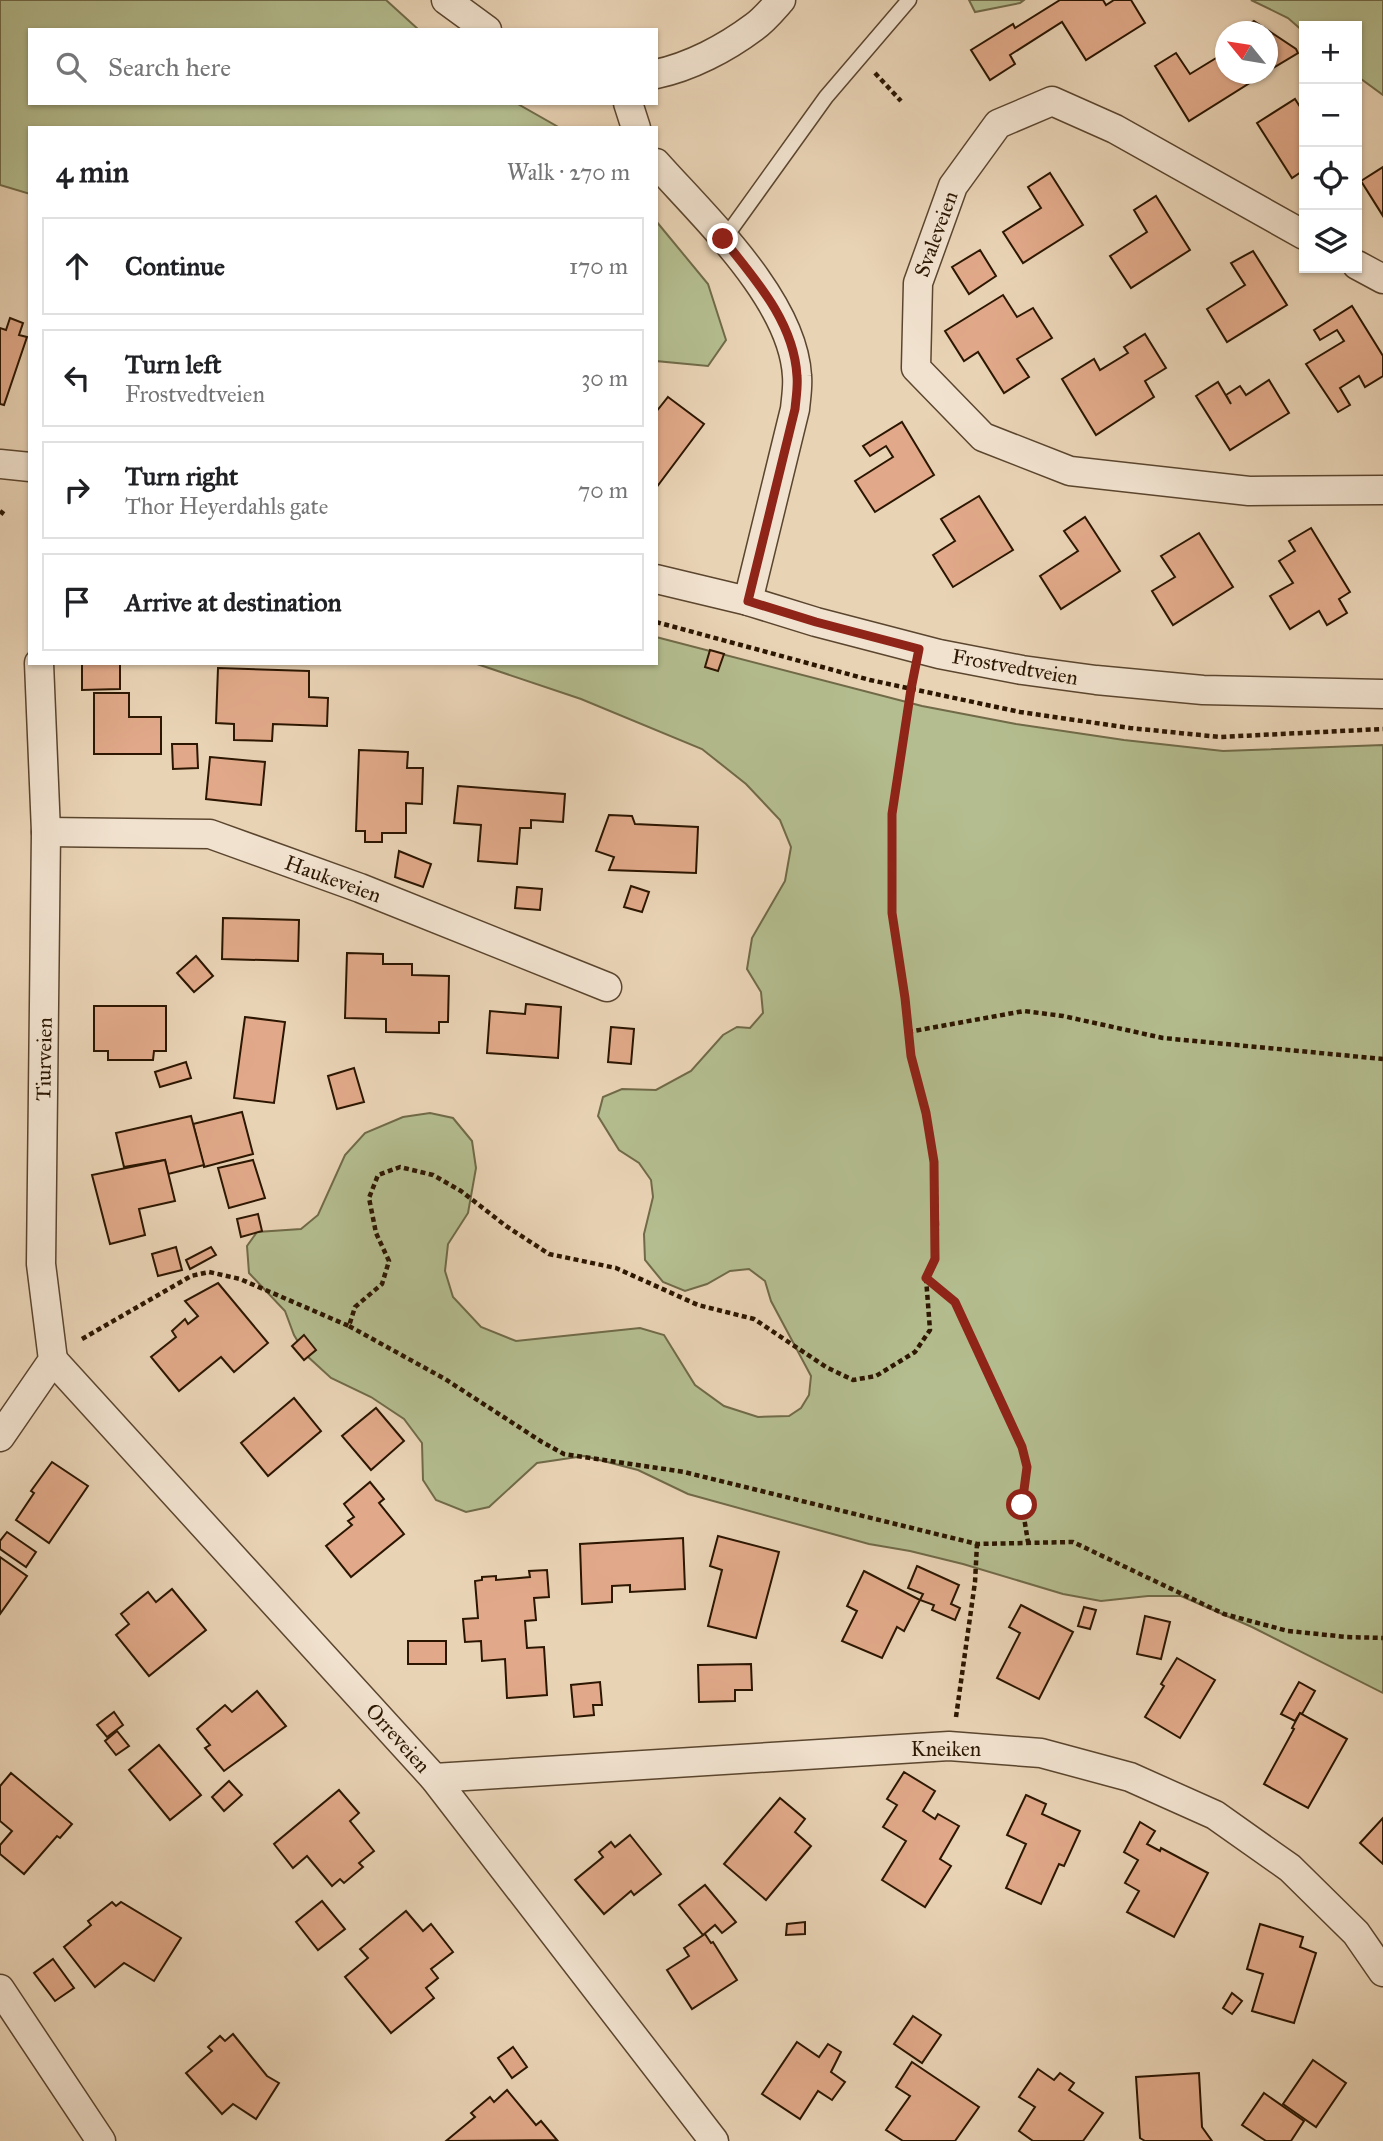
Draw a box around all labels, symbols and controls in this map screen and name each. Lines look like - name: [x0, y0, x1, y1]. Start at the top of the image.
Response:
- north arrow: [1215, 21, 1278, 84]
- map controls: [1299, 21, 1362, 273]
- button: +: [1299, 21, 1362, 84]
- search box: [28, 28, 658, 105]
- icon: search: [52, 48, 90, 86]
- text: Search here: [108, 51, 231, 83]
- button: −: [1299, 84, 1362, 147]
- button: locate: [1299, 147, 1362, 210]
- text: 4 min: [56, 154, 129, 190]
- text: Walk · 270 m: [507, 158, 630, 186]
- street label: Svaleveien: [908, 188, 964, 280]
- button: layers: [1299, 210, 1362, 273]
- route end: [707, 223, 738, 254]
- icon: ahead: [58, 247, 96, 285]
- text: Continue: [125, 250, 225, 282]
- text: 170 m: [569, 252, 628, 280]
- text: Turn left: [125, 348, 221, 380]
- icon: left: [58, 359, 96, 397]
- text: 30 m: [581, 364, 628, 392]
- text: Frostvedtveien: [125, 380, 265, 408]
- text: Turn right: [125, 460, 238, 492]
- icon: right: [58, 471, 96, 509]
- text: 70 m: [578, 476, 628, 504]
- text: Thor Heyerdahls gate: [125, 492, 328, 520]
- icon: arrive: [58, 583, 96, 621]
- text: Arrive at destination: [125, 586, 342, 618]
- street label: Frostvedtveien: [950, 643, 1080, 691]
- street label: Haukeveien: [281, 850, 385, 908]
- street label: Tiurveien: [30, 1017, 58, 1101]
- route start: [1006, 1489, 1037, 1520]
- street label: Orreveien: [360, 1698, 436, 1778]
- street label: Kneiken: [911, 1736, 981, 1762]

